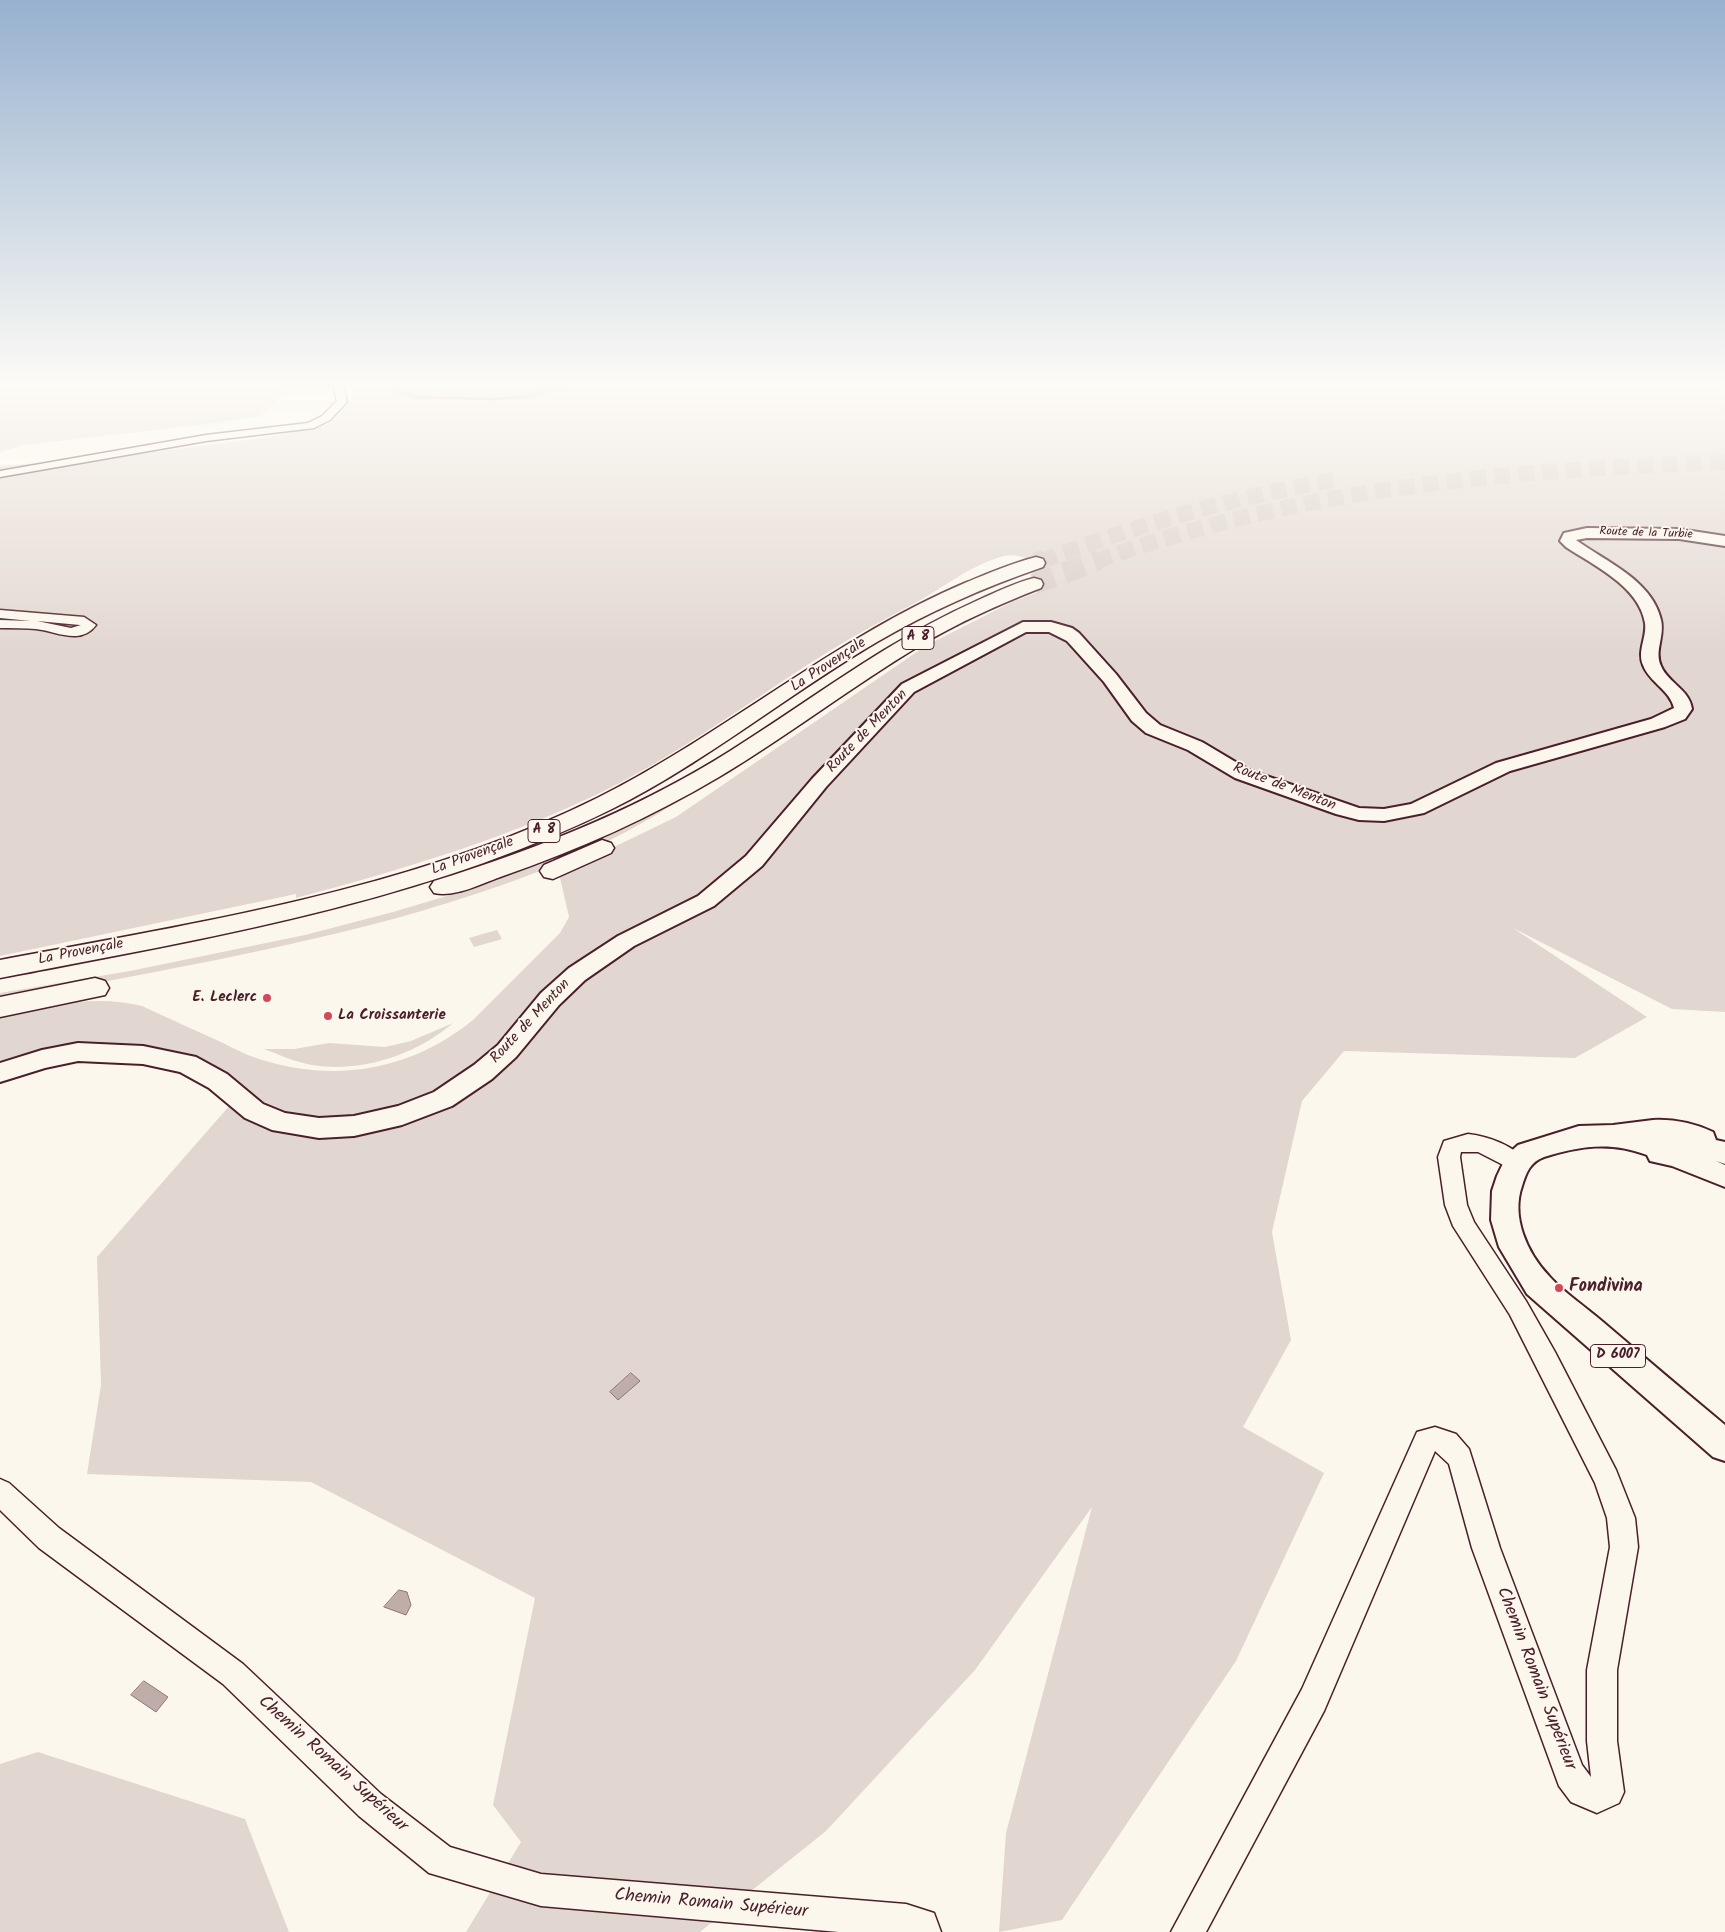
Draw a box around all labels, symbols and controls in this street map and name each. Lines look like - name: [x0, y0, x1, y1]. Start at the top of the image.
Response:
- street label: Route de la Turbie: [1599, 525, 1693, 543]
- road number: A 8: [902, 626, 934, 650]
- street label: La Provençale: [788, 635, 870, 697]
- street label: Route de Menton: [824, 687, 912, 777]
- street label: Route de Menton: [1230, 760, 1338, 816]
- road number: A 8: [528, 819, 560, 842]
- street label: La Provençale: [429, 834, 517, 880]
- street label: La Provençale: [37, 936, 125, 970]
- street label: Route de Menton: [487, 976, 575, 1068]
- place label: E. Leclerc: [192, 989, 257, 1007]
- marker: E. Leclerc: [261, 992, 273, 1004]
- place label: La Croissanterie: [338, 1007, 446, 1025]
- marker: La Croissanterie: [322, 1010, 334, 1022]
- place label: Fondivina: [1569, 1277, 1643, 1299]
- marker: Fondivina: [1553, 1282, 1565, 1294]
- road number: D 6007: [1590, 1344, 1646, 1368]
- street label: Chemin Romain Supérieur: [1490, 1585, 1580, 1773]
- street label: Chemin Romain Supérieur: [253, 1692, 411, 1838]
- street label: Chemin Romain Supérieur: [613, 1886, 809, 1924]

